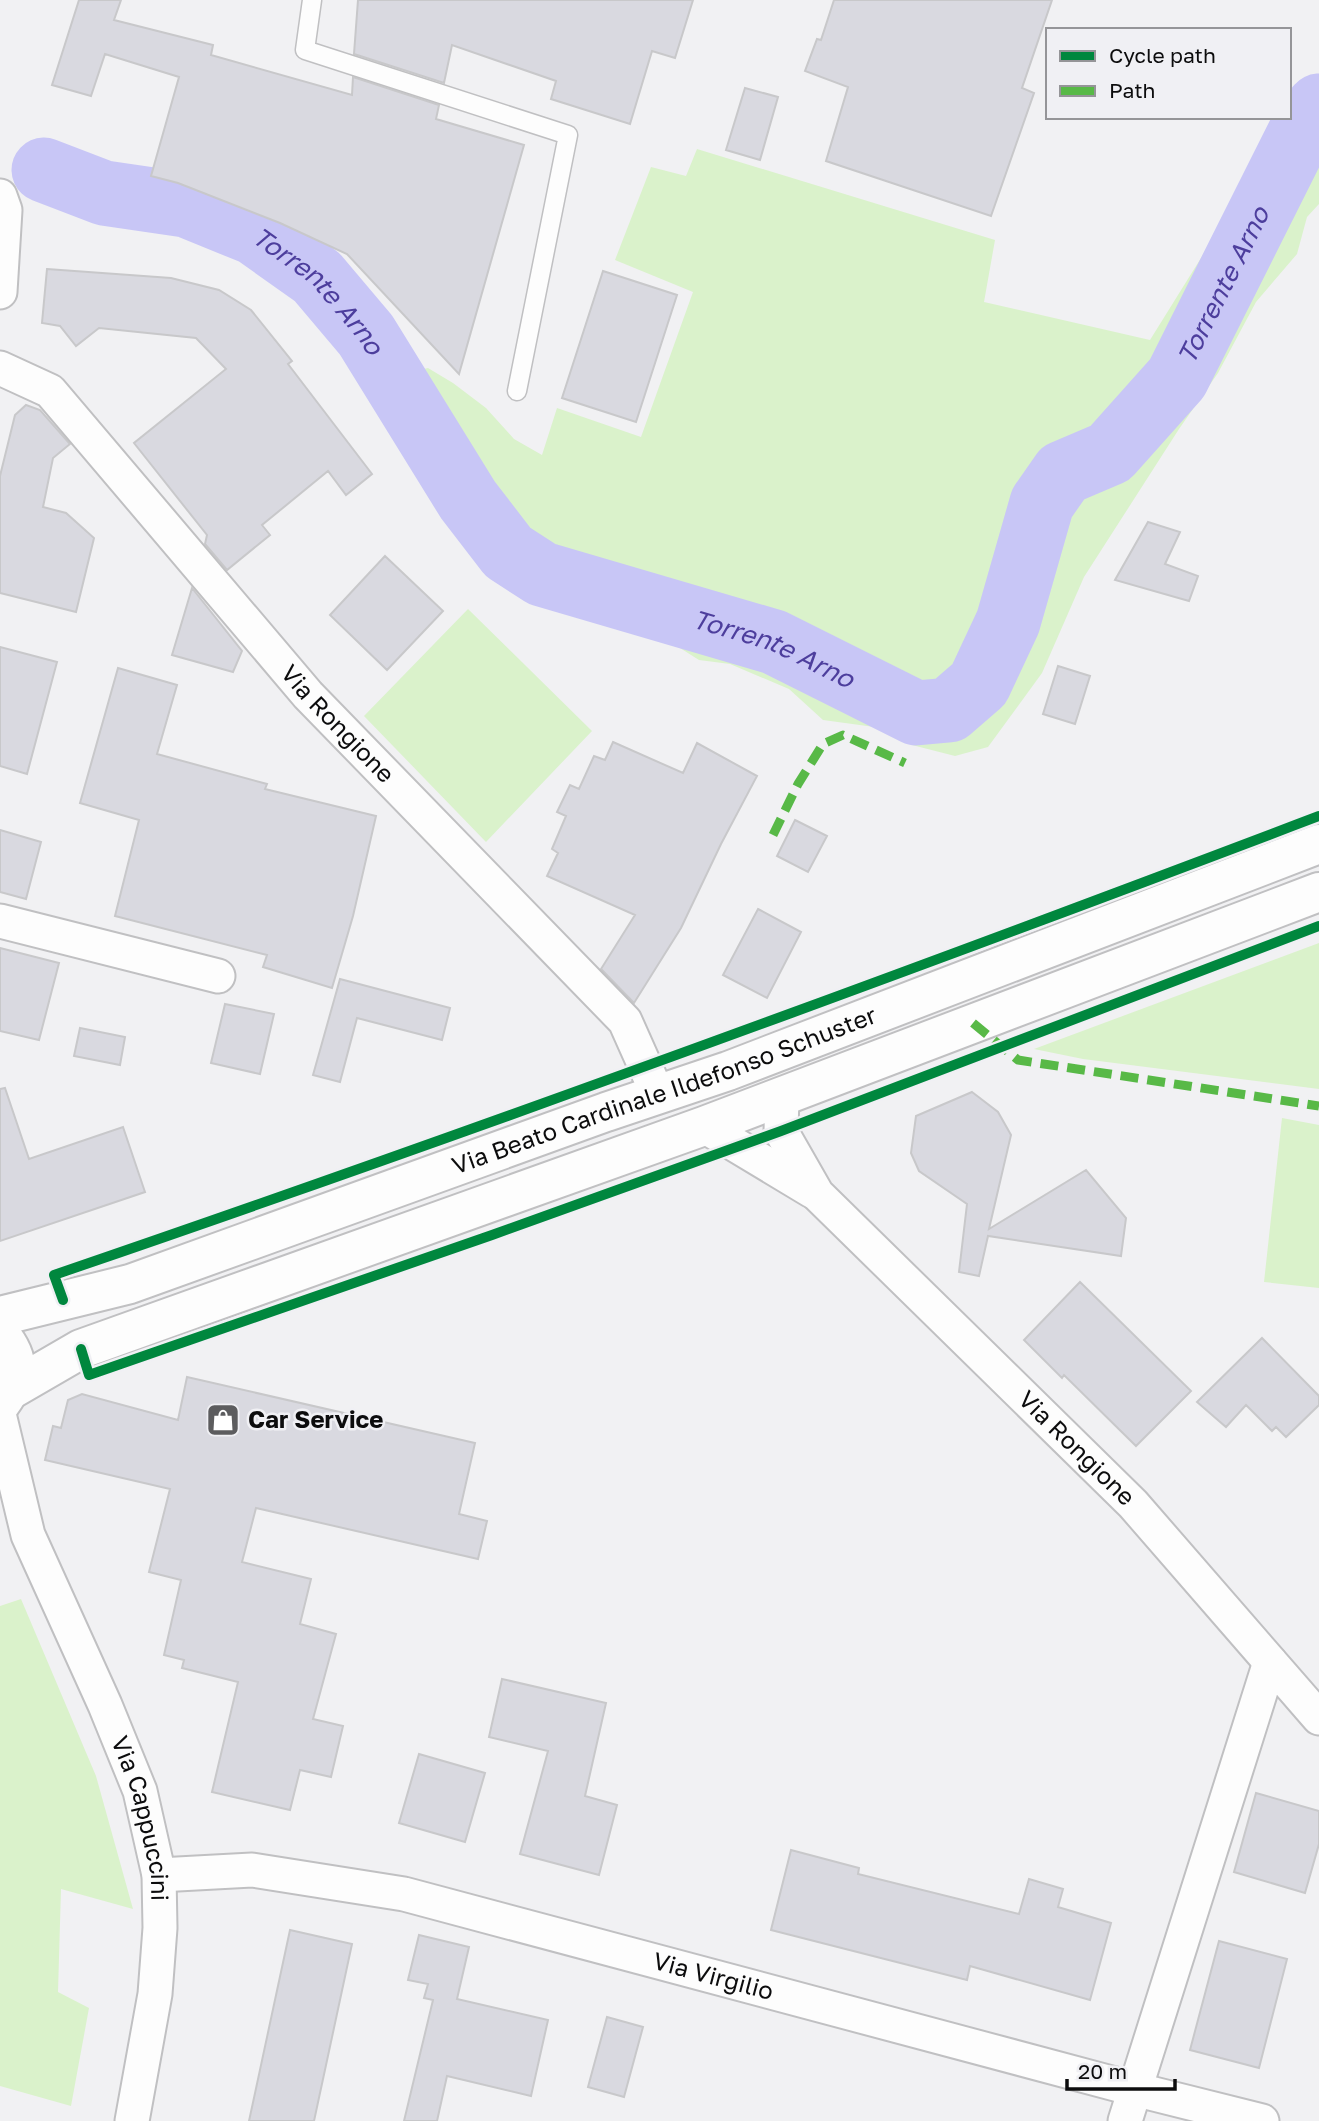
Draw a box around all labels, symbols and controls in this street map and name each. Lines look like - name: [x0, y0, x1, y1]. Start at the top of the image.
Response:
- legend: [1046, 28, 1291, 119]
- text: Cycle path: [1109, 42, 1216, 68]
- text: Path: [1109, 77, 1156, 103]
- water label: Torrente Arno: [1171, 200, 1276, 369]
- water label: Torrente Arno: [247, 220, 391, 361]
- water label: Torrente Arno: [689, 603, 860, 695]
- street label: Via Rongione: [276, 658, 401, 788]
- street label: Via Beato Cardinale Ildefonso Schuster: [448, 999, 880, 1179]
- street label: Via Rongione: [1013, 1384, 1142, 1511]
- shop icon: Car Service: [204, 1401, 242, 1439]
- place label: Car Service: [248, 1404, 383, 1433]
- street label: Via Cappuccini: [106, 1732, 175, 1901]
- street label: Via Virgilio: [650, 1945, 777, 2005]
- scale bar: [1067, 2048, 1176, 2092]
- text: 20 m: [1078, 2058, 1127, 2084]

